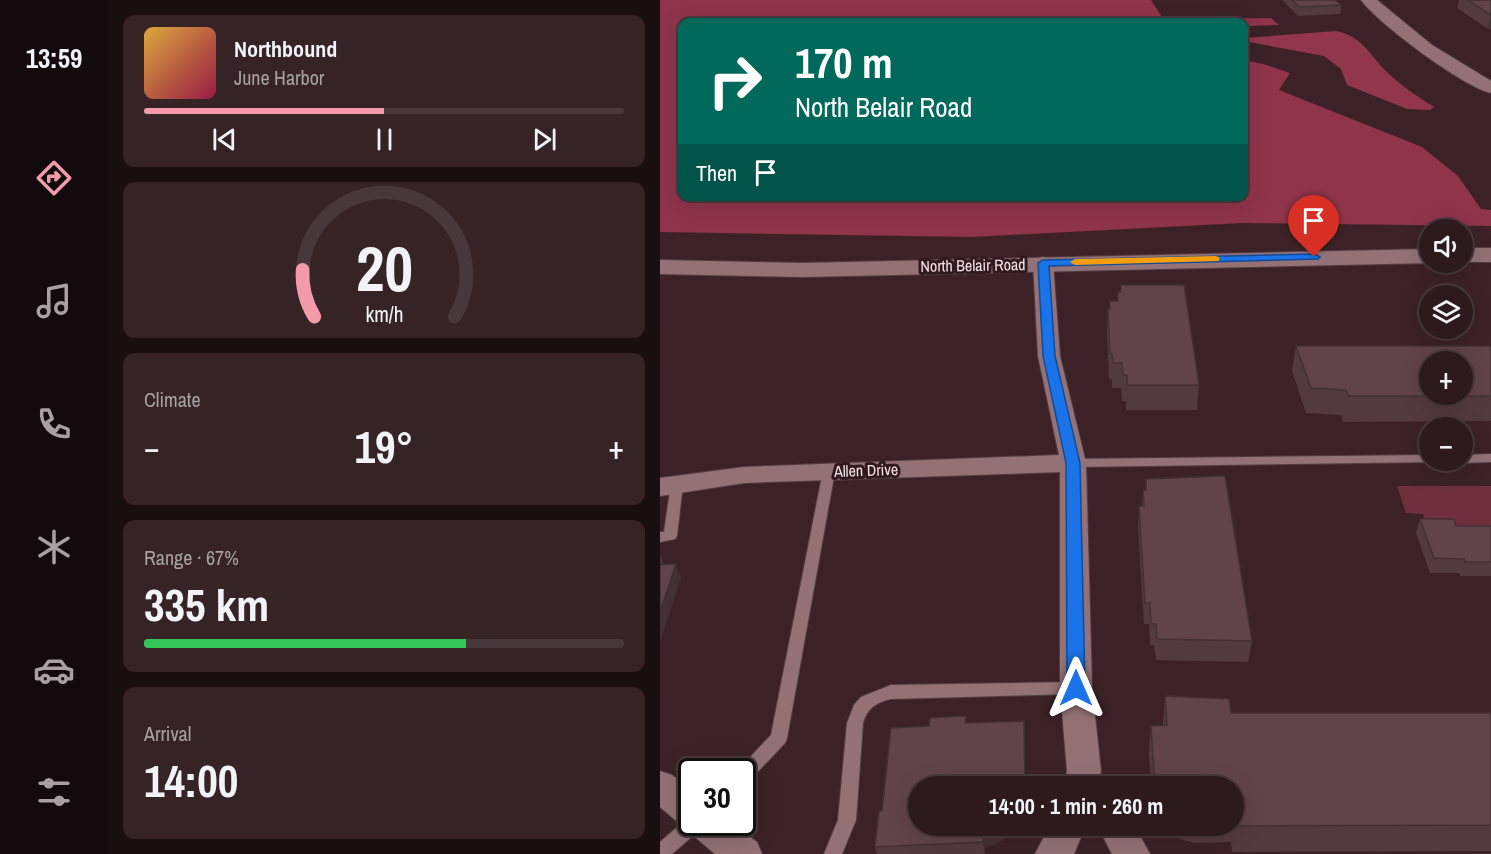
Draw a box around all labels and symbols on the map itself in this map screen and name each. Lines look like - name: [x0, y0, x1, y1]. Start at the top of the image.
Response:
- pin: [1288, 195, 1339, 257]
- street label: North Belair Road: [920, 253, 1026, 277]
- street label: Allen Drive: [833, 458, 898, 482]
- position arrow: [1044, 656, 1108, 720]
- speed limit sign: 30: [678, 758, 756, 836]

